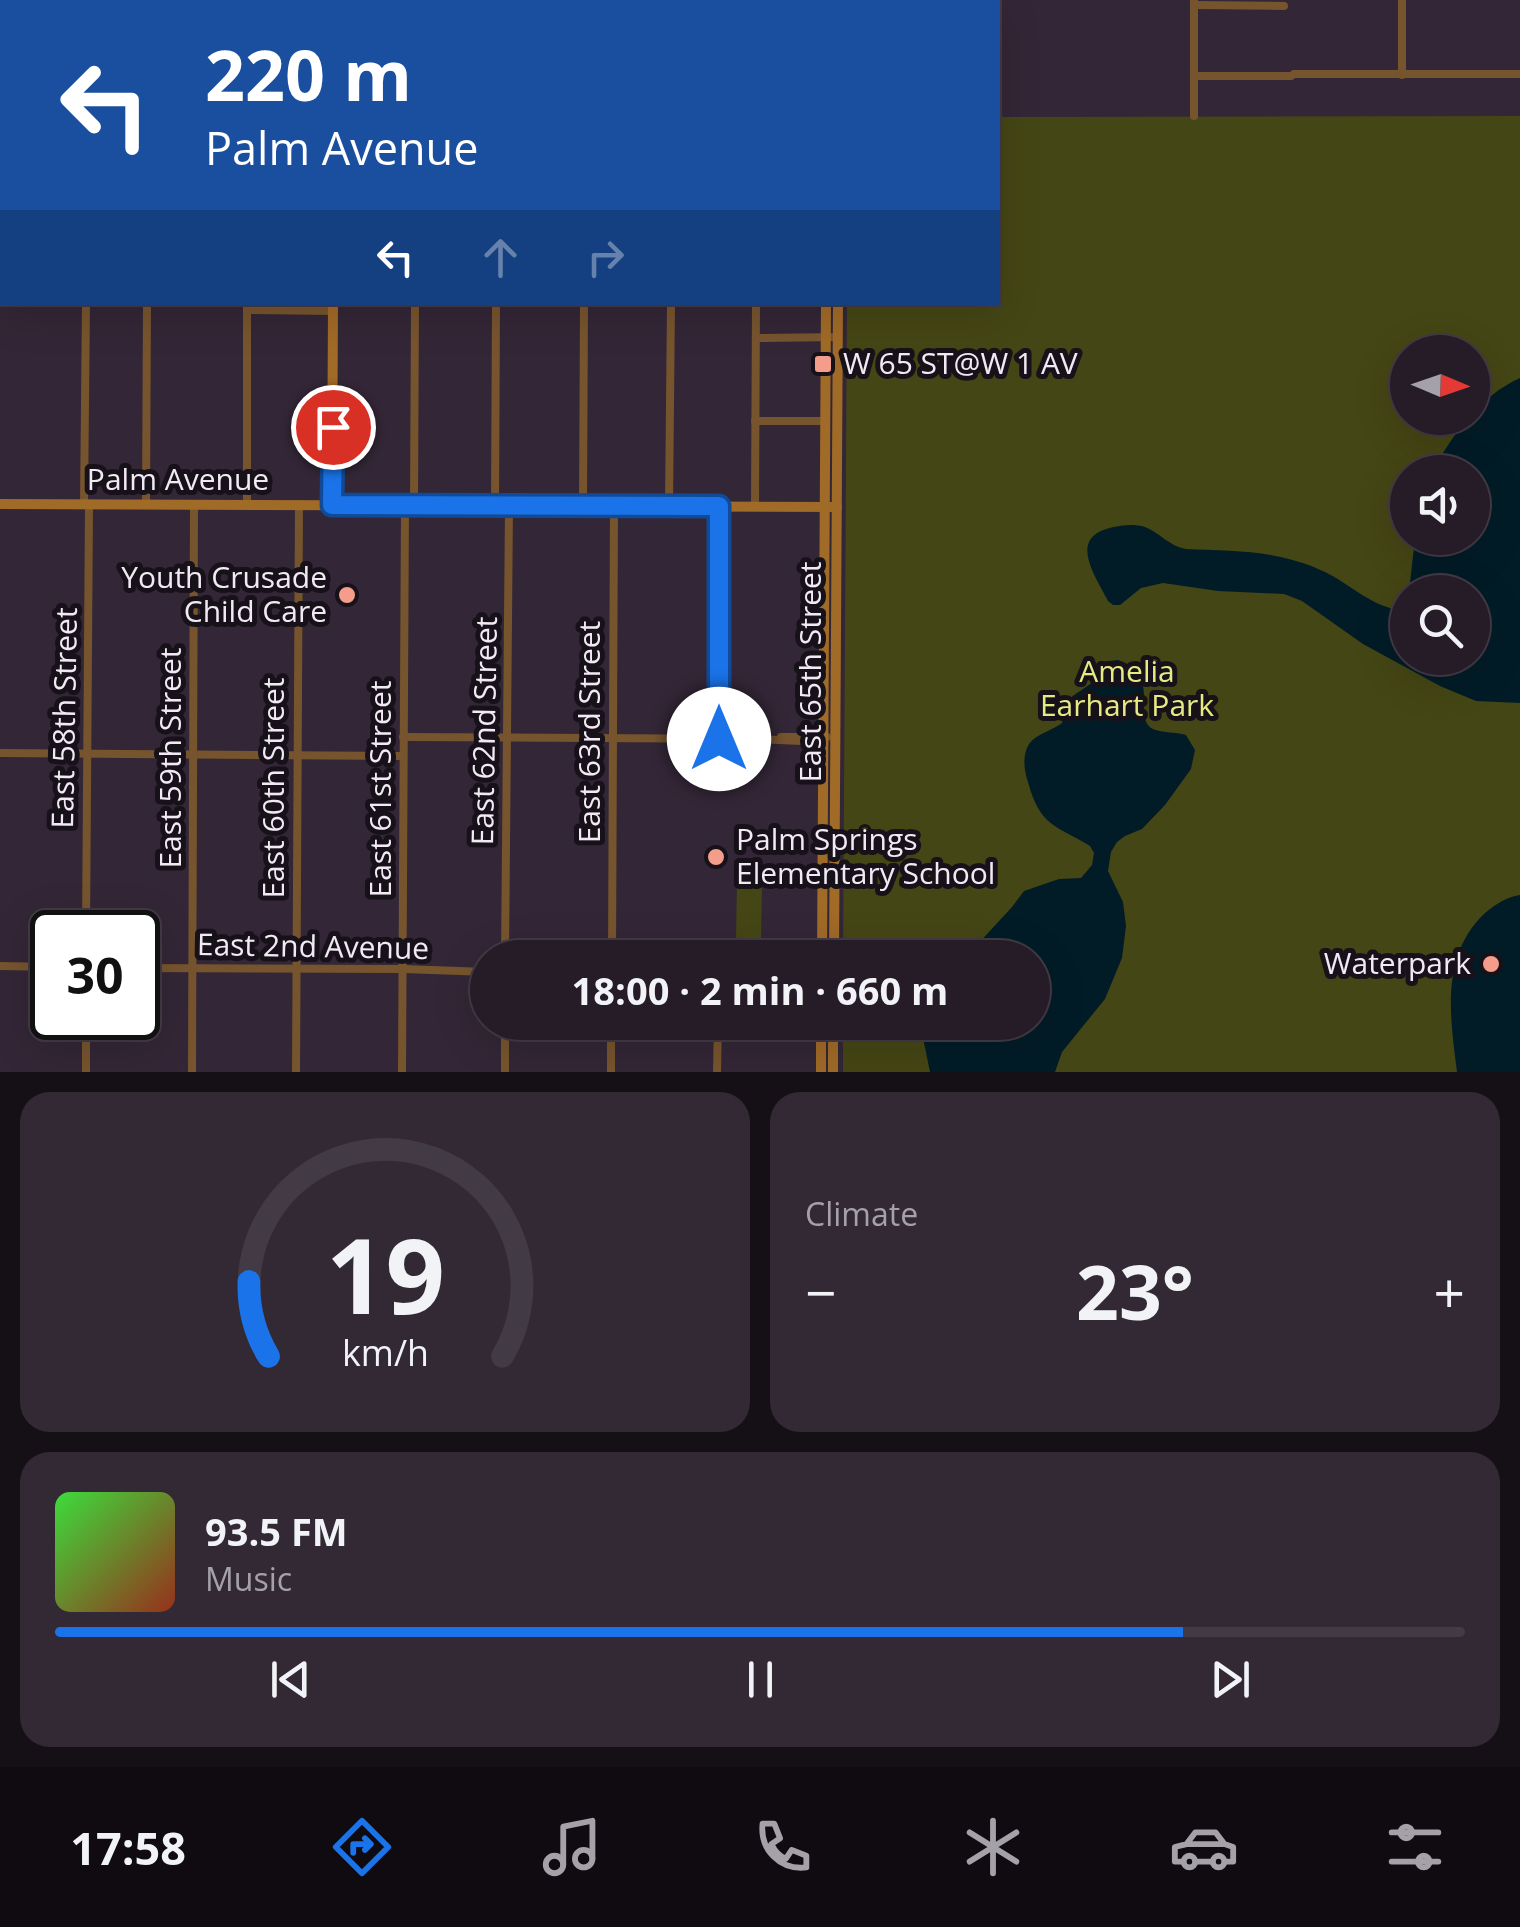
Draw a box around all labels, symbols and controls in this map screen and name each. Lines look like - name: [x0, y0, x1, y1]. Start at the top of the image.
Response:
- text: 220 m: [205, 26, 412, 122]
- icon: left: [40, 40, 170, 170]
- text: Palm Avenue: [205, 117, 478, 178]
- icon: left: [368, 230, 423, 285]
- icon: ahead: [473, 230, 528, 285]
- icon: right: [578, 230, 633, 285]
- north arrow: [1390, 335, 1490, 435]
- map controls: [1390, 335, 1490, 675]
- place label: W 65 ST@W 1 AV: [843, 342, 1078, 383]
- marker: W 65 ST@W 1 AV: [812, 353, 834, 375]
- pin: [291, 385, 376, 470]
- icon: arrive: [306, 400, 361, 455]
- button: sound: [1390, 455, 1490, 555]
- street label: Palm Avenue: [87, 458, 269, 499]
- place label: Youth Crusade Child Care: [121, 556, 327, 631]
- street label: East 65th Street: [789, 561, 830, 783]
- button: search: [1390, 575, 1490, 675]
- marker: Youth Crusade Child Care: [336, 584, 358, 606]
- street label: East 58th Street: [41, 607, 86, 829]
- street label: East 62nd Street: [461, 616, 506, 846]
- street label: East 63rd Street: [568, 621, 609, 843]
- street label: East 59th Street: [149, 647, 190, 869]
- park label: Amelia Earhart Park: [1040, 650, 1214, 725]
- street label: East 60th Street: [252, 677, 293, 899]
- street label: East 61st Street: [359, 680, 400, 898]
- position arrow: [667, 687, 771, 791]
- place label: Palm Springs Elementary School: [736, 818, 995, 893]
- marker: Palm Springs Elementary School: [705, 846, 727, 868]
- speed limit sign: 30: [30, 910, 160, 1040]
- street label: East 2nd Avenue: [197, 923, 429, 968]
- place label: Waterpark: [1324, 942, 1471, 983]
- marker: Waterpark: [1480, 953, 1502, 975]
- text: 18:00 · 2 min · 660 m: [572, 964, 948, 1016]
- text: Climate: [805, 1192, 918, 1235]
- text: 19: [326, 1203, 444, 1344]
- text: 23°: [1076, 1240, 1194, 1342]
- text: −: [805, 1254, 836, 1329]
- text: +: [1434, 1254, 1465, 1329]
- text: km/h: [342, 1328, 428, 1376]
- text: 93.5 FM: [205, 1505, 348, 1557]
- text: Music: [205, 1557, 292, 1600]
- icon: previous: [263, 1652, 318, 1707]
- icon: pause: [733, 1652, 788, 1707]
- icon: next: [1203, 1652, 1258, 1707]
- icon: directions: [327, 1812, 397, 1882]
- icon: music: [537, 1812, 607, 1882]
- icon: phone: [748, 1812, 818, 1882]
- icon: climate: [958, 1812, 1028, 1882]
- icon: car: [1169, 1812, 1239, 1882]
- icon: filters: [1380, 1812, 1450, 1882]
- text: 17:58: [70, 1817, 186, 1878]

